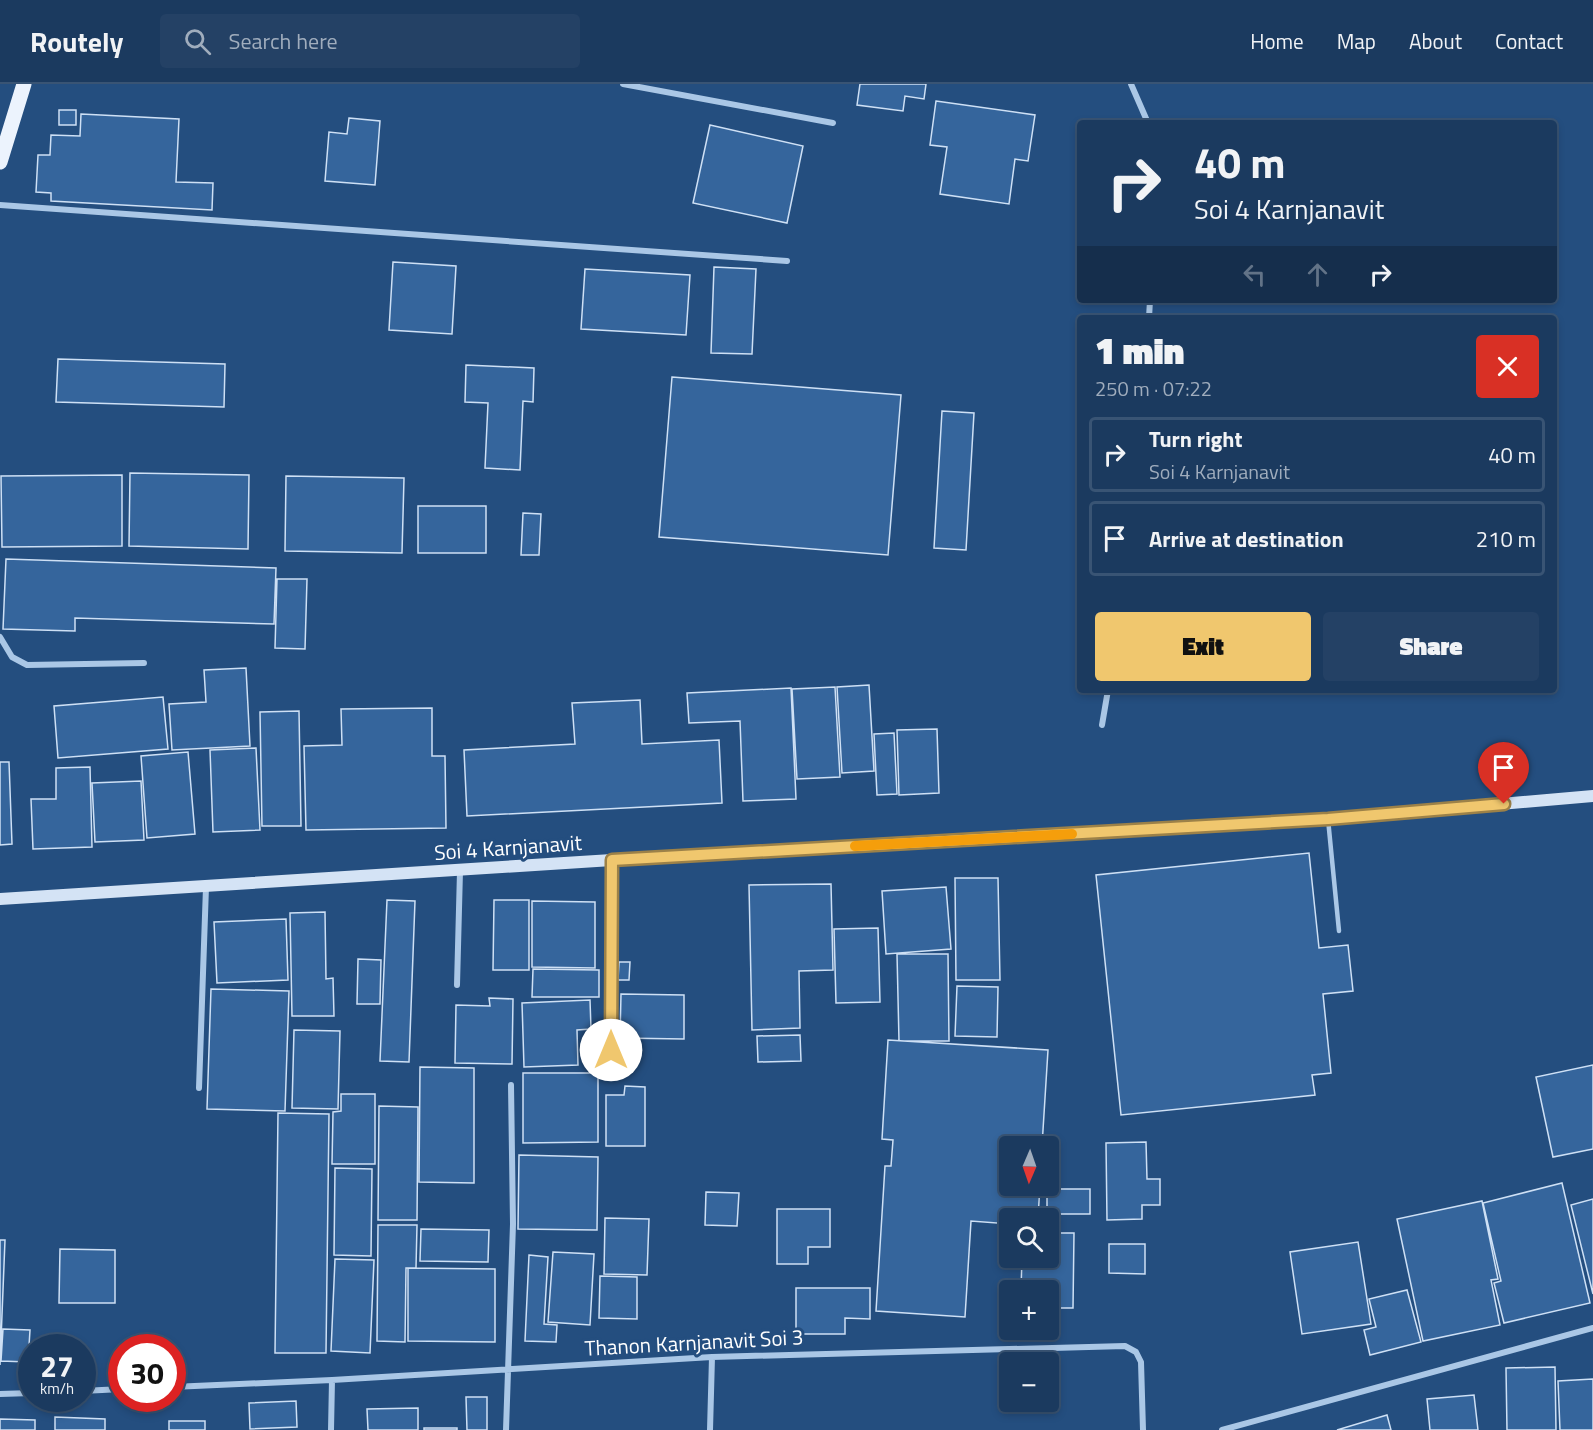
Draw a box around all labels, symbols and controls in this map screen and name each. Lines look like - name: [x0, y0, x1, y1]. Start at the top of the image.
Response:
- search box: [160, 14, 580, 68]
- text: Routely: [30, 20, 124, 63]
- text: Search here: [229, 24, 338, 58]
- icon: search: [181, 25, 214, 58]
- text: Home: [1250, 25, 1304, 57]
- text: Map: [1337, 25, 1376, 57]
- text: About: [1409, 25, 1462, 57]
- text: Contact: [1495, 25, 1563, 57]
- text: 40 m: [1194, 130, 1286, 194]
- icon: right: [1095, 144, 1173, 222]
- text: Soi 4 Karnjanavit: [1194, 188, 1384, 229]
- icon: left: [1238, 258, 1271, 291]
- icon: ahead: [1301, 258, 1334, 291]
- icon: right: [1364, 258, 1397, 291]
- text: 1 min: [1095, 323, 1184, 378]
- button: close: [1476, 335, 1539, 398]
- text: 250 m · 07:22: [1095, 373, 1212, 404]
- text: Turn right: [1149, 422, 1243, 456]
- icon: right: [1098, 438, 1131, 471]
- text: 40 m: [1488, 438, 1536, 472]
- text: Soi 4 Karnjanavit: [1149, 456, 1290, 487]
- icon: arrive: [1098, 522, 1131, 555]
- text: Arrive at destination: [1149, 522, 1344, 556]
- text: 210 m: [1476, 522, 1536, 556]
- button: Exit: [1095, 612, 1311, 681]
- button: Share: [1323, 612, 1539, 681]
- pin: [1478, 742, 1529, 804]
- icon: arrive: [1487, 751, 1520, 784]
- street label: Soi 4 Karnjanavit: [433, 826, 583, 868]
- position arrow: [579, 1018, 643, 1082]
- north arrow: [999, 1136, 1059, 1196]
- map controls: [999, 1136, 1059, 1412]
- button: search: [999, 1208, 1059, 1268]
- button: +: [999, 1280, 1059, 1340]
- street label: Thanon Karnjanavit Soi 3: [584, 1320, 804, 1364]
- speed limit sign: 30: [108, 1334, 186, 1412]
- text: 27: [40, 1343, 74, 1389]
- button: −: [999, 1352, 1059, 1412]
- text: km/h: [40, 1377, 74, 1400]

